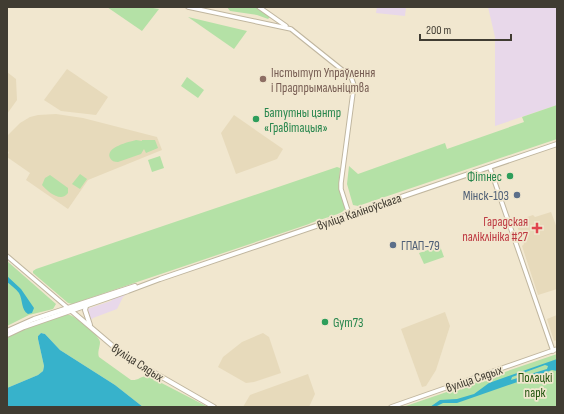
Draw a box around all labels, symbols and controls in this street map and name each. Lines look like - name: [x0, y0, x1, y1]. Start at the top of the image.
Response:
- scale bar: [420, 16, 511, 42]
- text: 200 m: [426, 23, 452, 38]
- place label: Інстытут Упраўлення і Прадпрымальніцтва: [271, 65, 375, 96]
- marker: Інстытут Упраўлення і Прадпрымальніцтва: [258, 74, 268, 84]
- place label: Батутны цэнтр «Гравітацыя»: [264, 105, 341, 136]
- marker: Батутны цэнтр «Гравітацыя»: [251, 114, 261, 124]
- place label: Фітнес: [467, 169, 502, 185]
- marker: Фітнес: [505, 171, 515, 181]
- place label: Мінск-103: [463, 188, 509, 204]
- street label: вуліца Каліноўскага: [315, 190, 404, 234]
- marker: Мінск-103: [512, 190, 522, 200]
- place label: Гарадская паліклініка #27: [462, 214, 529, 245]
- marker: Гарадская паліклініка #27: [531, 222, 543, 234]
- place label: ГПАП-79: [401, 238, 440, 254]
- marker: ГПАП-79: [388, 240, 398, 250]
- place label: Gym73: [333, 315, 363, 331]
- marker: Gym73: [320, 317, 330, 327]
- street label: вуліца Сядых: [108, 340, 167, 386]
- street label: вуліца Сядых: [444, 362, 505, 396]
- park label: Полацкі парк: [518, 370, 552, 401]

